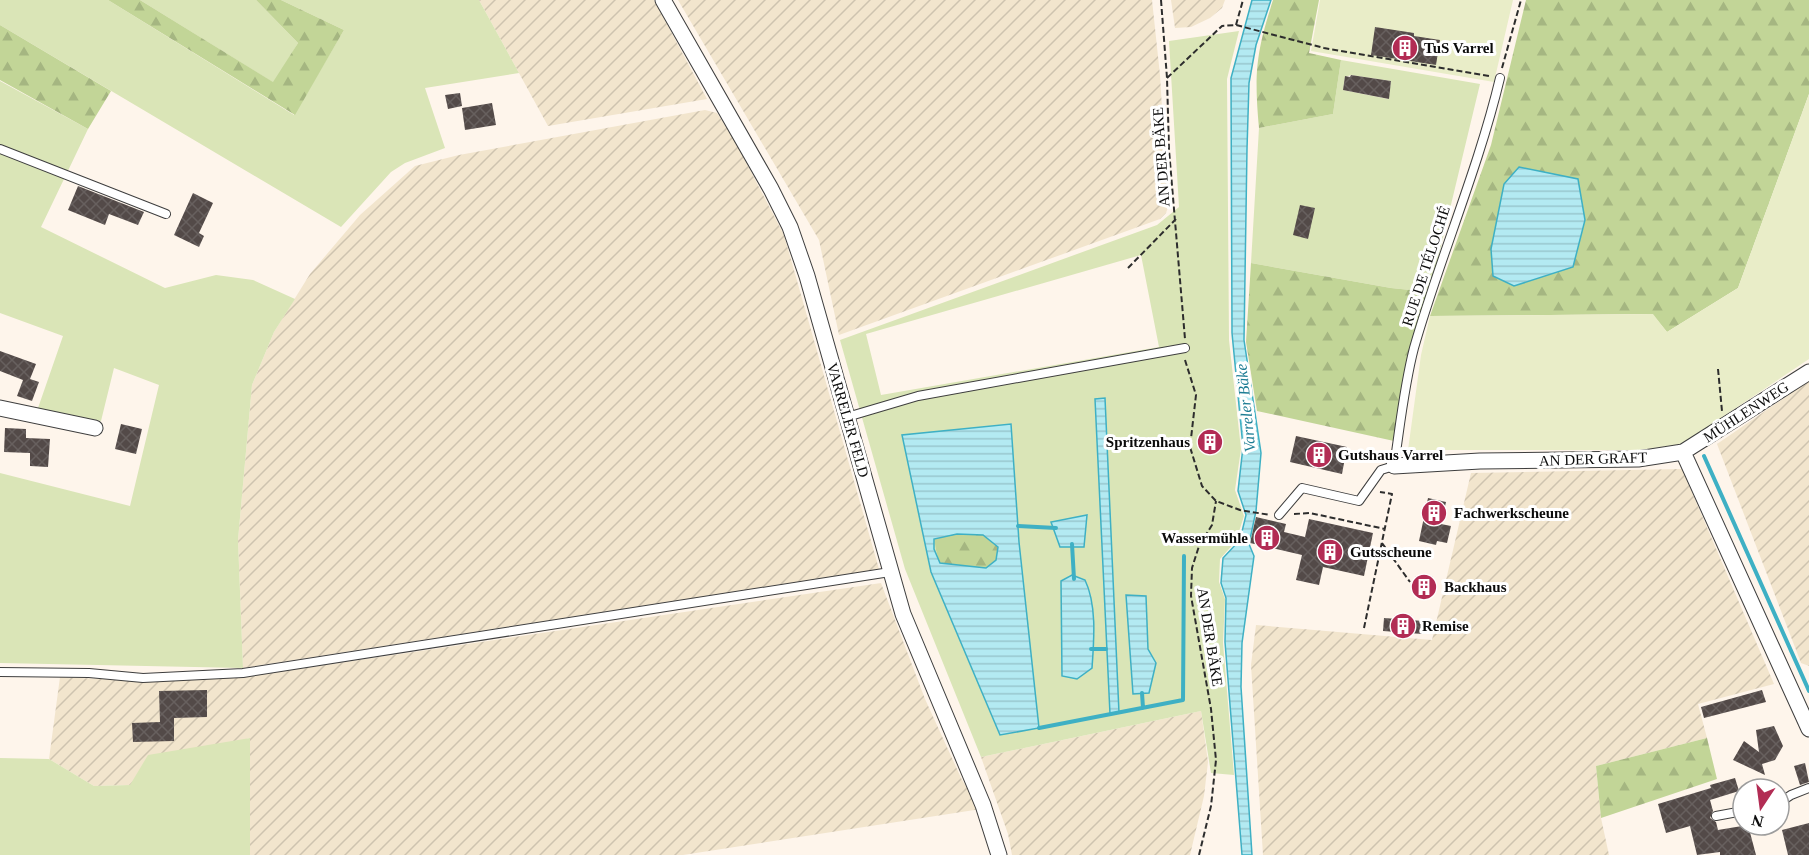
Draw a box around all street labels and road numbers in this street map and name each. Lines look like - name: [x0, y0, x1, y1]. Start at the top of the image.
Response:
- street label: AN DER BÄKE: [1150, 107, 1172, 207]
- street label: RUE DE TÉLOCHÉ: [1399, 204, 1453, 328]
- street label: VARRELER FELD: [824, 361, 872, 479]
- street label: MÜHLENWEG: [1700, 378, 1792, 445]
- street label: AN DER GRAFT: [1539, 449, 1647, 469]
- street label: AN DER BÄKE: [1194, 586, 1226, 688]

